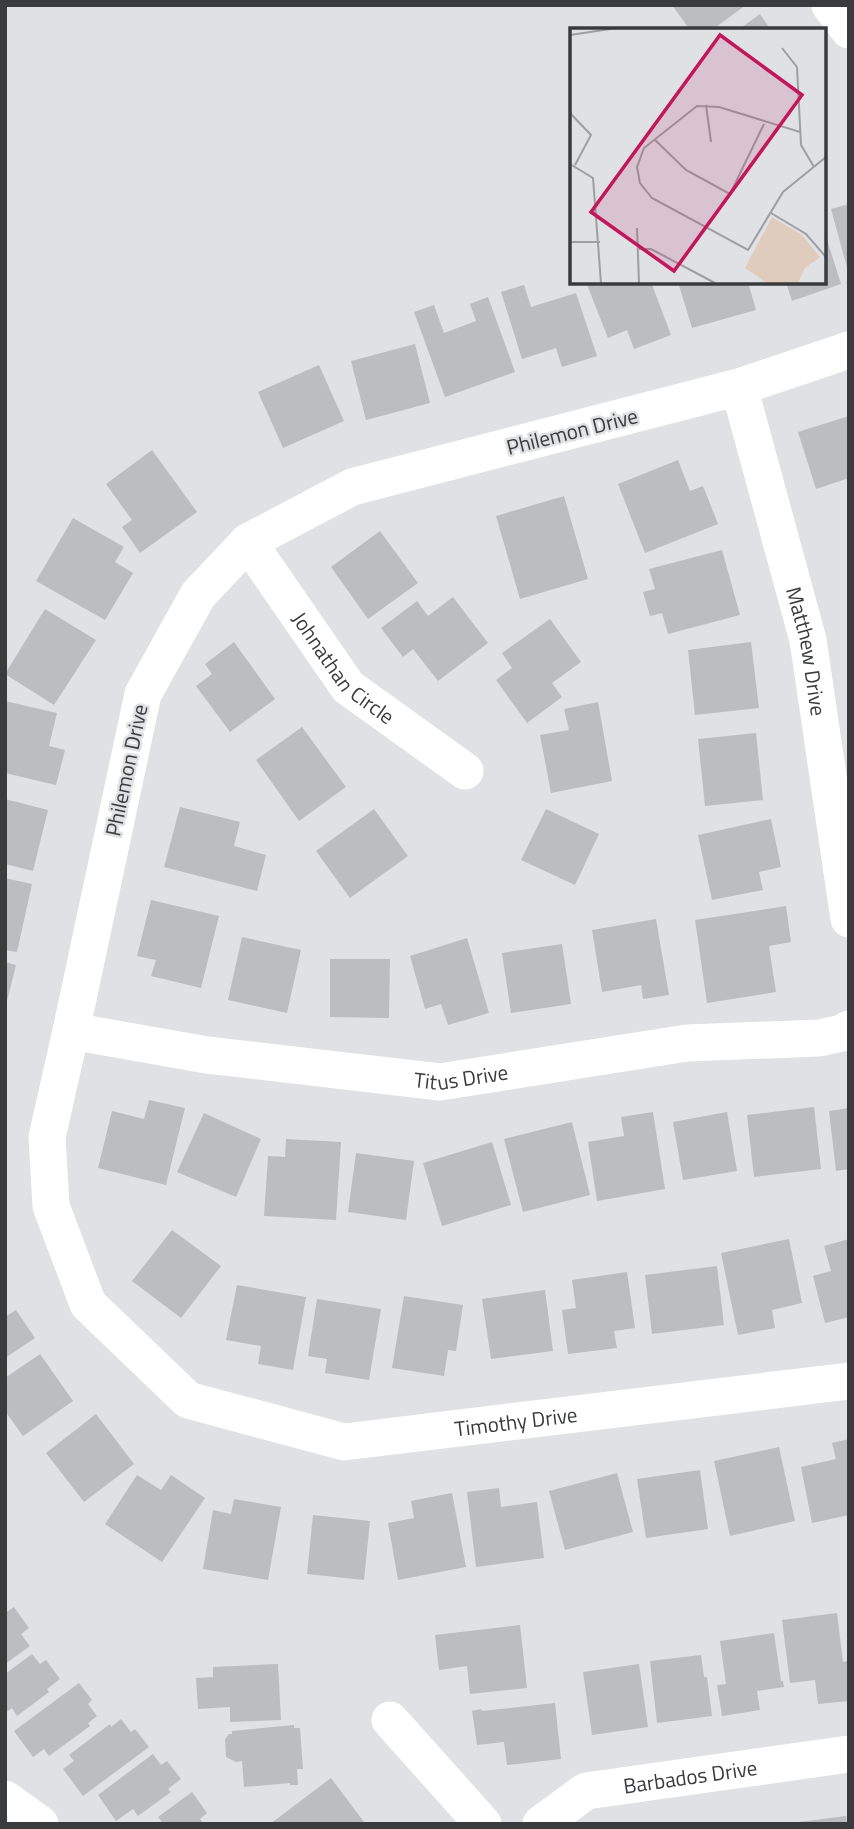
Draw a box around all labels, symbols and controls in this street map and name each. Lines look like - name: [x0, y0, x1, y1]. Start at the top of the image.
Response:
- inset map: [570, 28, 826, 284]
- street label: Philemon Drive: [503, 399, 641, 463]
- street label: Matthew Drive: [778, 583, 835, 718]
- street label: Johnathan Circle: [285, 605, 401, 732]
- street label: Philemon Drive: [96, 701, 156, 839]
- street label: Titus Drive: [412, 1055, 510, 1098]
- street label: Timothy Drive: [453, 1398, 579, 1445]
- street label: Barbados Drive: [621, 1751, 759, 1802]

